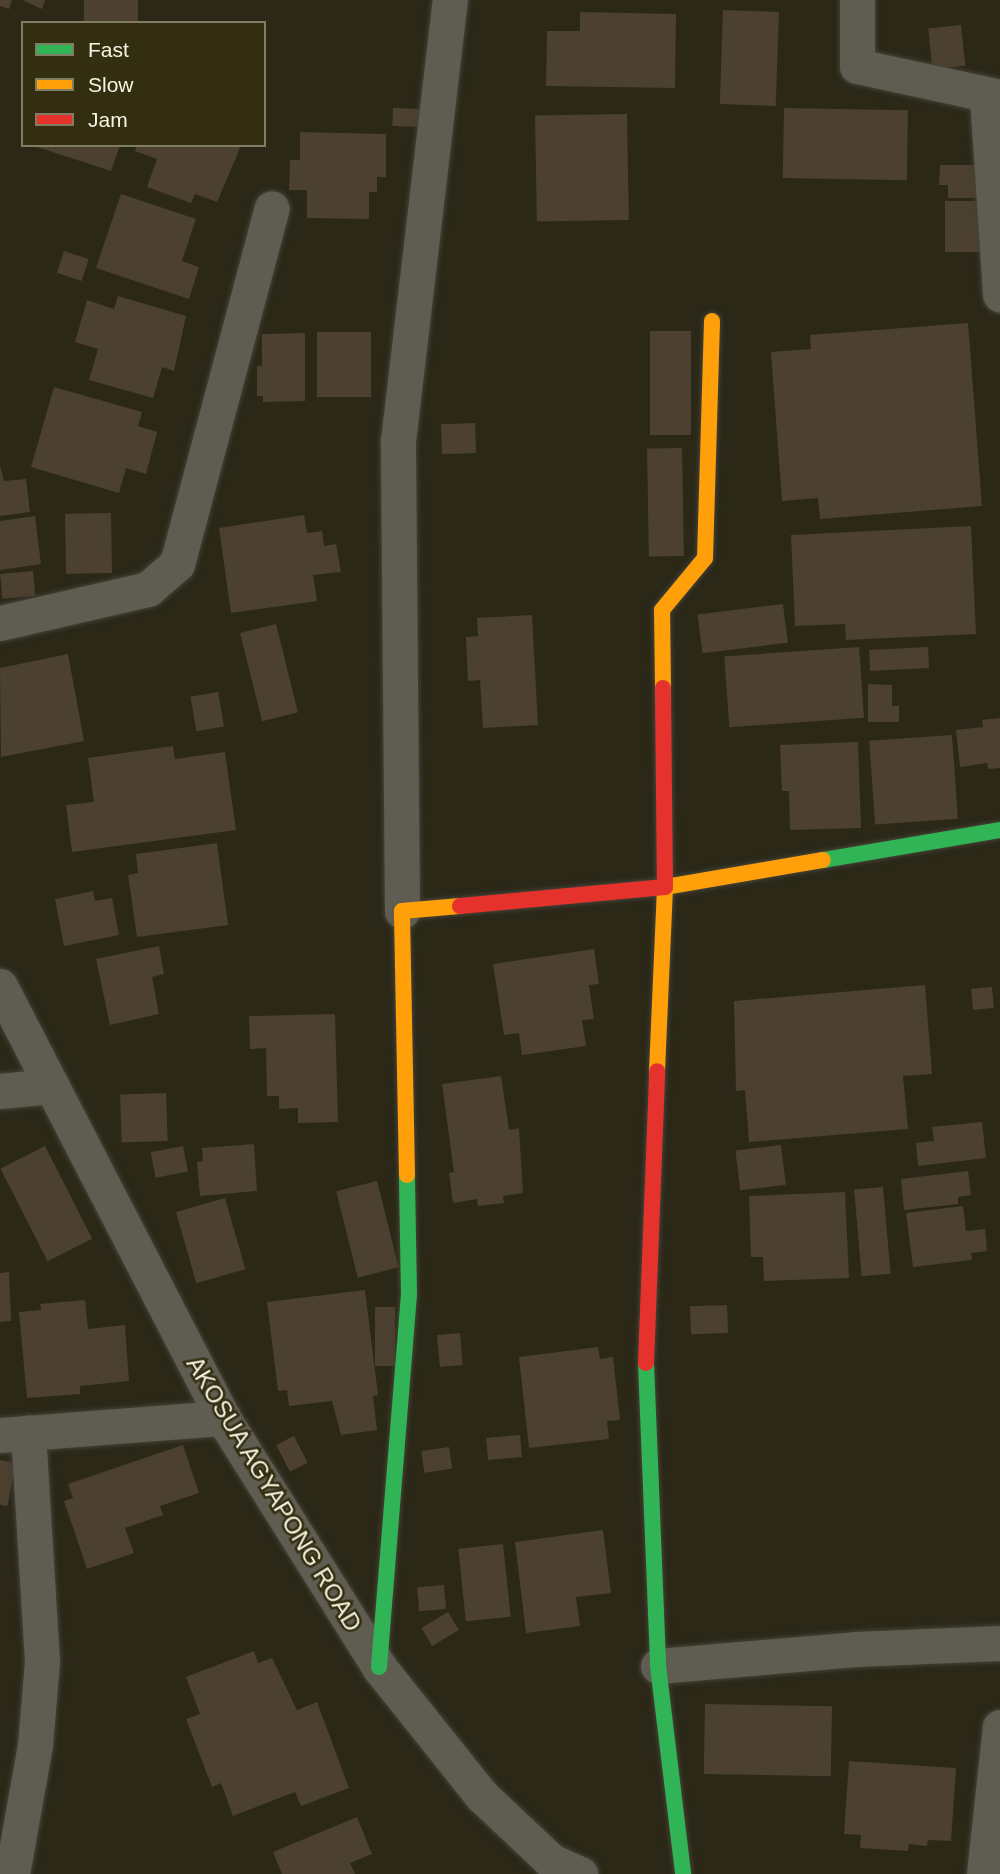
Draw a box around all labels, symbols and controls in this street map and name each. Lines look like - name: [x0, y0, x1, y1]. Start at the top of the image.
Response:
- legend: [21, 21, 266, 147]
- text: Fast: [88, 38, 129, 61]
- text: Slow: [88, 73, 134, 96]
- text: Jam: [88, 108, 128, 131]
- street label: AKOSUA AGYAPONG ROAD: [180, 1350, 368, 1638]

